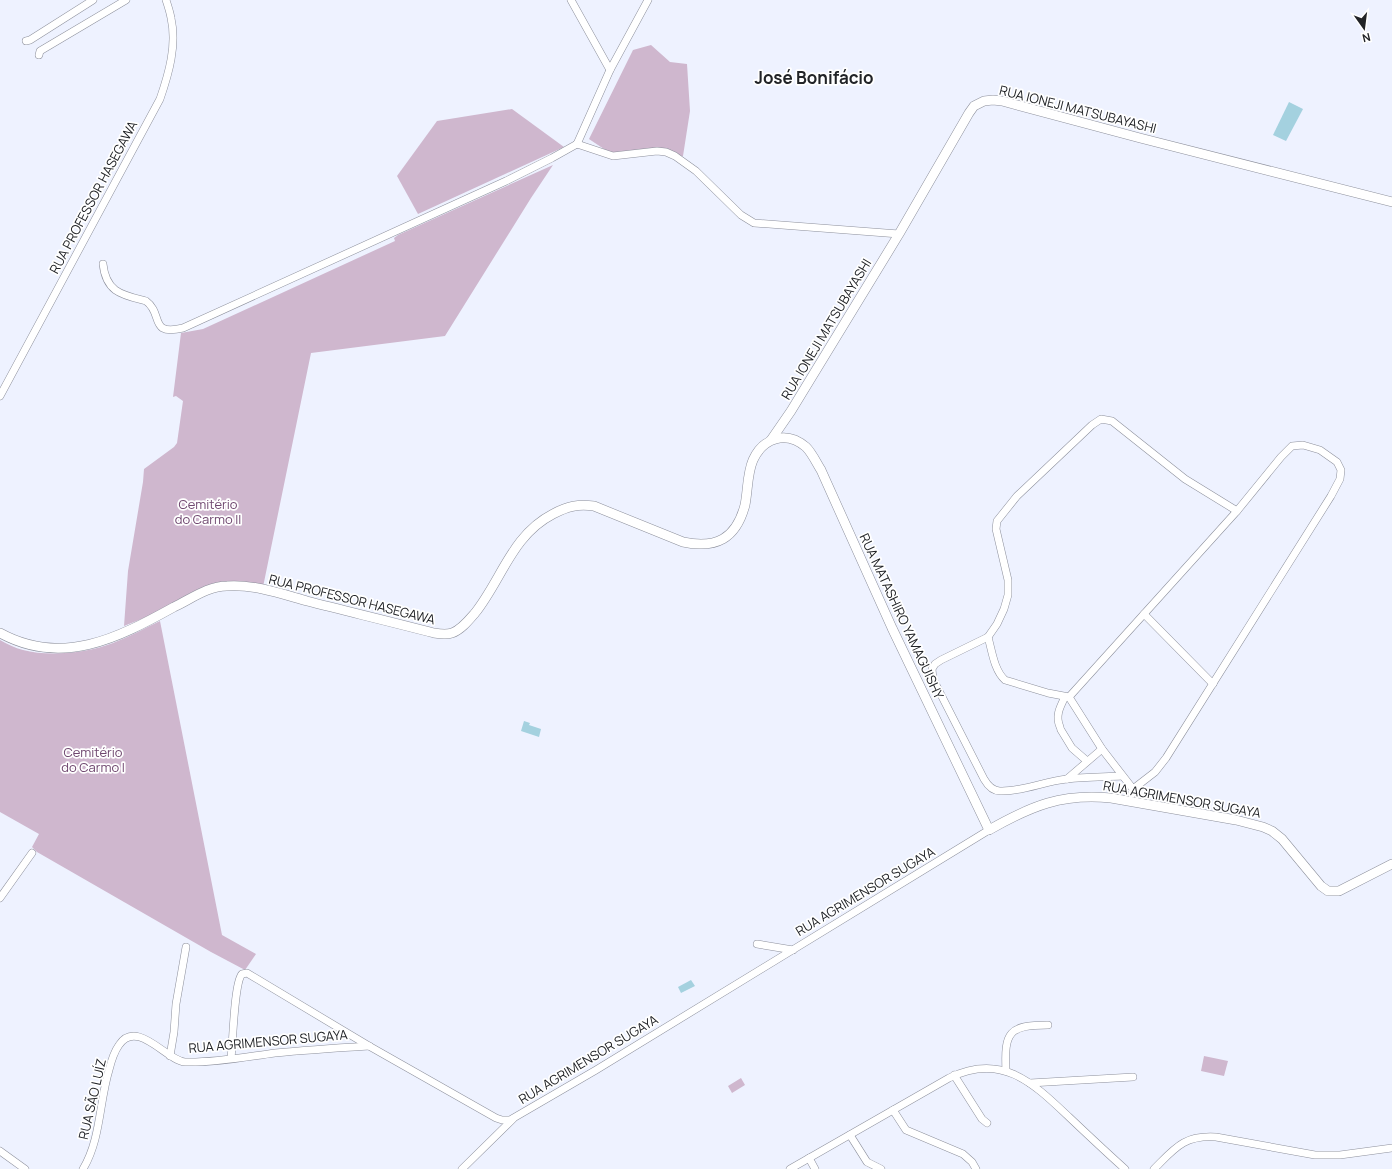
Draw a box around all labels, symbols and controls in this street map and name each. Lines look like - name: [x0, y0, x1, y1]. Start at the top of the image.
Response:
- north arrow: [1344, 8, 1384, 48]
- text: N: [1361, 30, 1372, 46]
- district label: José Bonifácio: [754, 66, 874, 89]
- street label: RUA IONEJI MATSUBAYASHI: [998, 81, 1158, 137]
- street label: RUA PROFESSOR HASEGAWA: [45, 117, 141, 277]
- street label: RUA IONEJI MATSUBAYASHI: [777, 255, 875, 403]
- park label: Cemitério do Carmo II: [175, 495, 241, 528]
- street label: RUA MATASHIRO YAMAGUISHY: [856, 530, 949, 702]
- street label: RUA PROFESSOR HASEGAWA: [267, 570, 437, 628]
- park label: Cemitério do Carmo I: [61, 743, 125, 776]
- street label: RUA AGRIMENSOR SUGAYA: [1102, 776, 1262, 822]
- street label: RUA AGRIMENSOR SUGAYA: [792, 842, 938, 940]
- street label: RUA AGRIMENSOR SUGAYA: [515, 1010, 661, 1108]
- street label: RUA AGRIMENSOR SUGAYA: [188, 1025, 348, 1057]
- street label: RUA SÃO LUÍZ: [74, 1057, 110, 1141]

